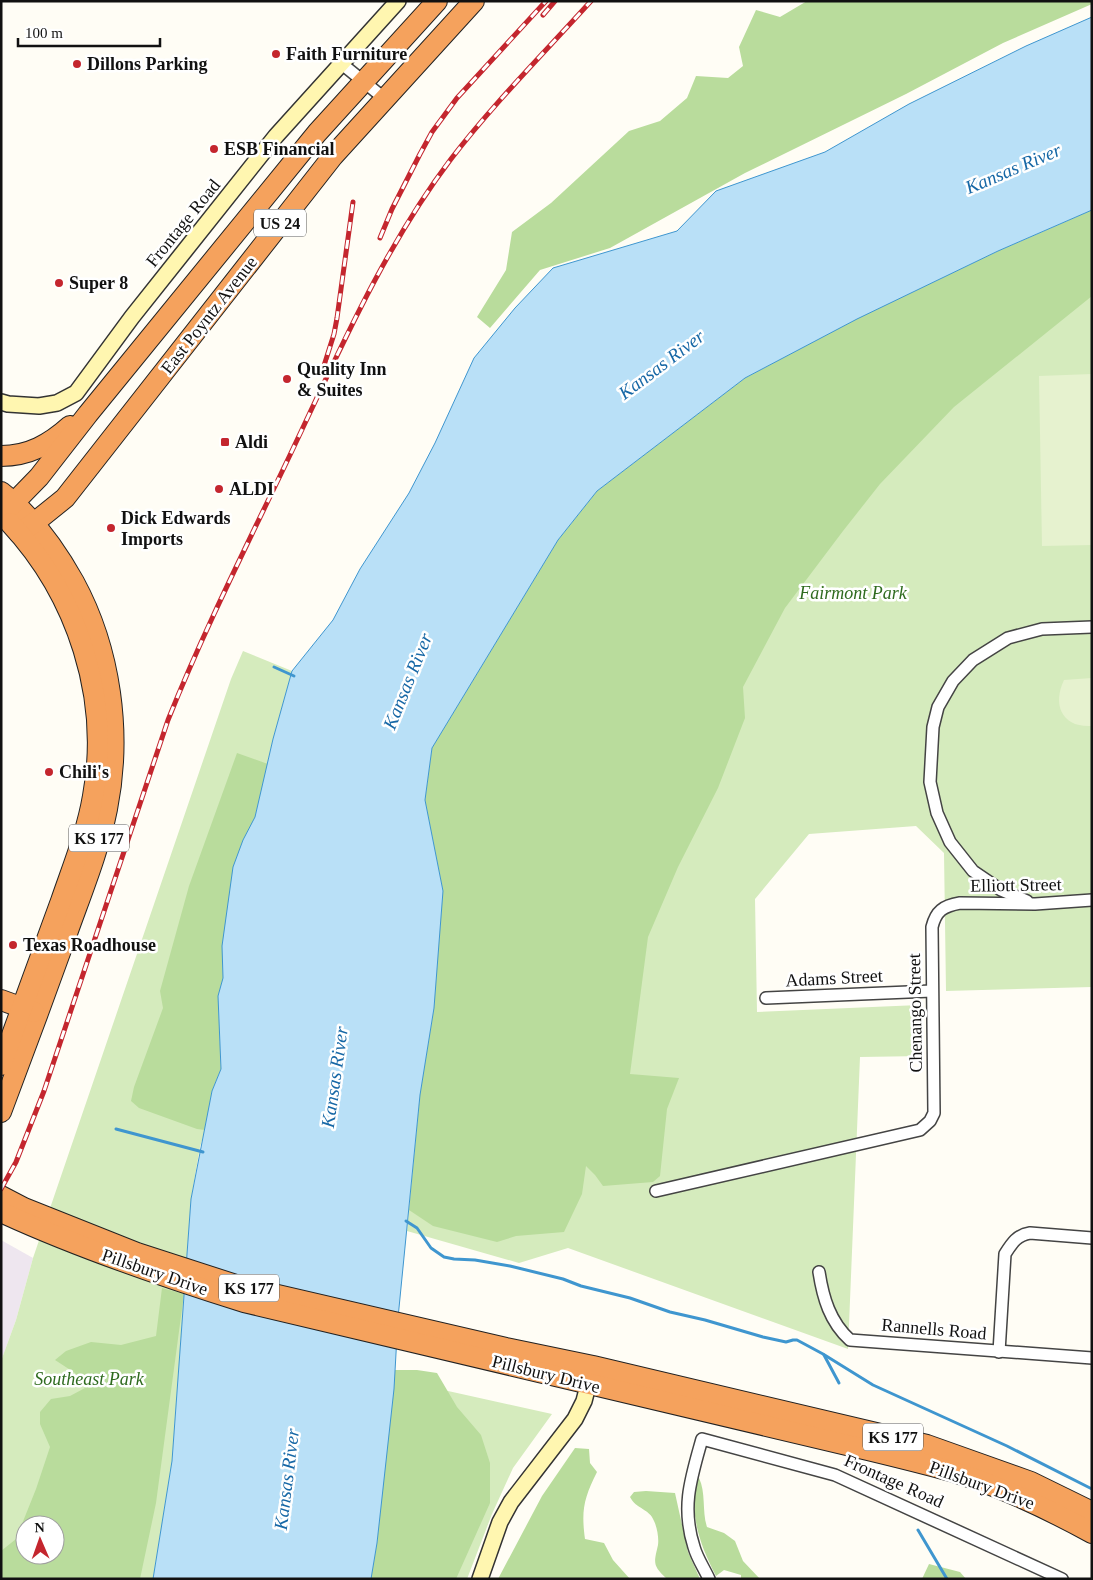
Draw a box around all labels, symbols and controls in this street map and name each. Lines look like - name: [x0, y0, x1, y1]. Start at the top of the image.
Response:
- scale bar: [18, 15, 160, 47]
- text: 100 m: [25, 25, 63, 41]
- place label: Faith Furniture: [286, 44, 407, 64]
- marker: Faith Furniture: [270, 48, 282, 60]
- place label: Dillons Parking: [87, 54, 208, 74]
- marker: Dillons Parking: [71, 58, 83, 70]
- place label: ESB Financial: [224, 139, 335, 159]
- water label: Kansas River: [961, 139, 1065, 198]
- marker: ESB Financial: [208, 143, 220, 155]
- street label: Frontage Road: [142, 175, 224, 271]
- road number: US 24: [254, 210, 306, 237]
- street label: East Poyntz Avenue: [157, 252, 261, 378]
- place label: Super 8: [69, 273, 128, 293]
- marker: Super 8: [53, 277, 65, 289]
- water label: Kansas River: [614, 325, 709, 404]
- place label: Quality Inn & Suites: [297, 359, 387, 400]
- marker: Quality Inn & Suites: [281, 373, 293, 385]
- place label: Aldi: [235, 432, 268, 452]
- marker: Aldi: [219, 436, 231, 448]
- place label: ALDI: [229, 479, 274, 499]
- marker: ALDI: [213, 483, 225, 495]
- place label: Dick Edwards Imports: [121, 508, 231, 549]
- marker: Dick Edwards Imports: [105, 522, 117, 534]
- park label: Fairmont Park: [798, 583, 908, 603]
- water label: Kansas River: [378, 629, 437, 733]
- place label: Chili's: [59, 762, 109, 782]
- marker: Chili's: [43, 766, 55, 778]
- road number: KS 177: [69, 824, 129, 851]
- street label: Elliott Street: [970, 874, 1062, 896]
- place label: Texas Roadhouse: [23, 935, 156, 955]
- marker: Texas Roadhouse: [7, 939, 19, 951]
- street label: Chenango Street: [904, 953, 926, 1073]
- street label: Adams Street: [785, 965, 883, 991]
- water label: Kansas River: [317, 1025, 352, 1130]
- street label: Pillsbury Drive: [100, 1245, 211, 1299]
- road number: KS 177: [219, 1275, 279, 1302]
- street label: Rannells Road: [881, 1314, 987, 1344]
- street label: Pillsbury Drive: [490, 1351, 602, 1397]
- park label: Southeast Park: [34, 1369, 145, 1389]
- road number: KS 177: [863, 1424, 923, 1450]
- water label: Kansas River: [270, 1427, 303, 1532]
- street label: Frontage Road: [841, 1450, 947, 1512]
- street label: Pillsbury Drive: [927, 1457, 1037, 1513]
- north arrow: [15, 1515, 65, 1565]
- text: N: [34, 1520, 45, 1535]

